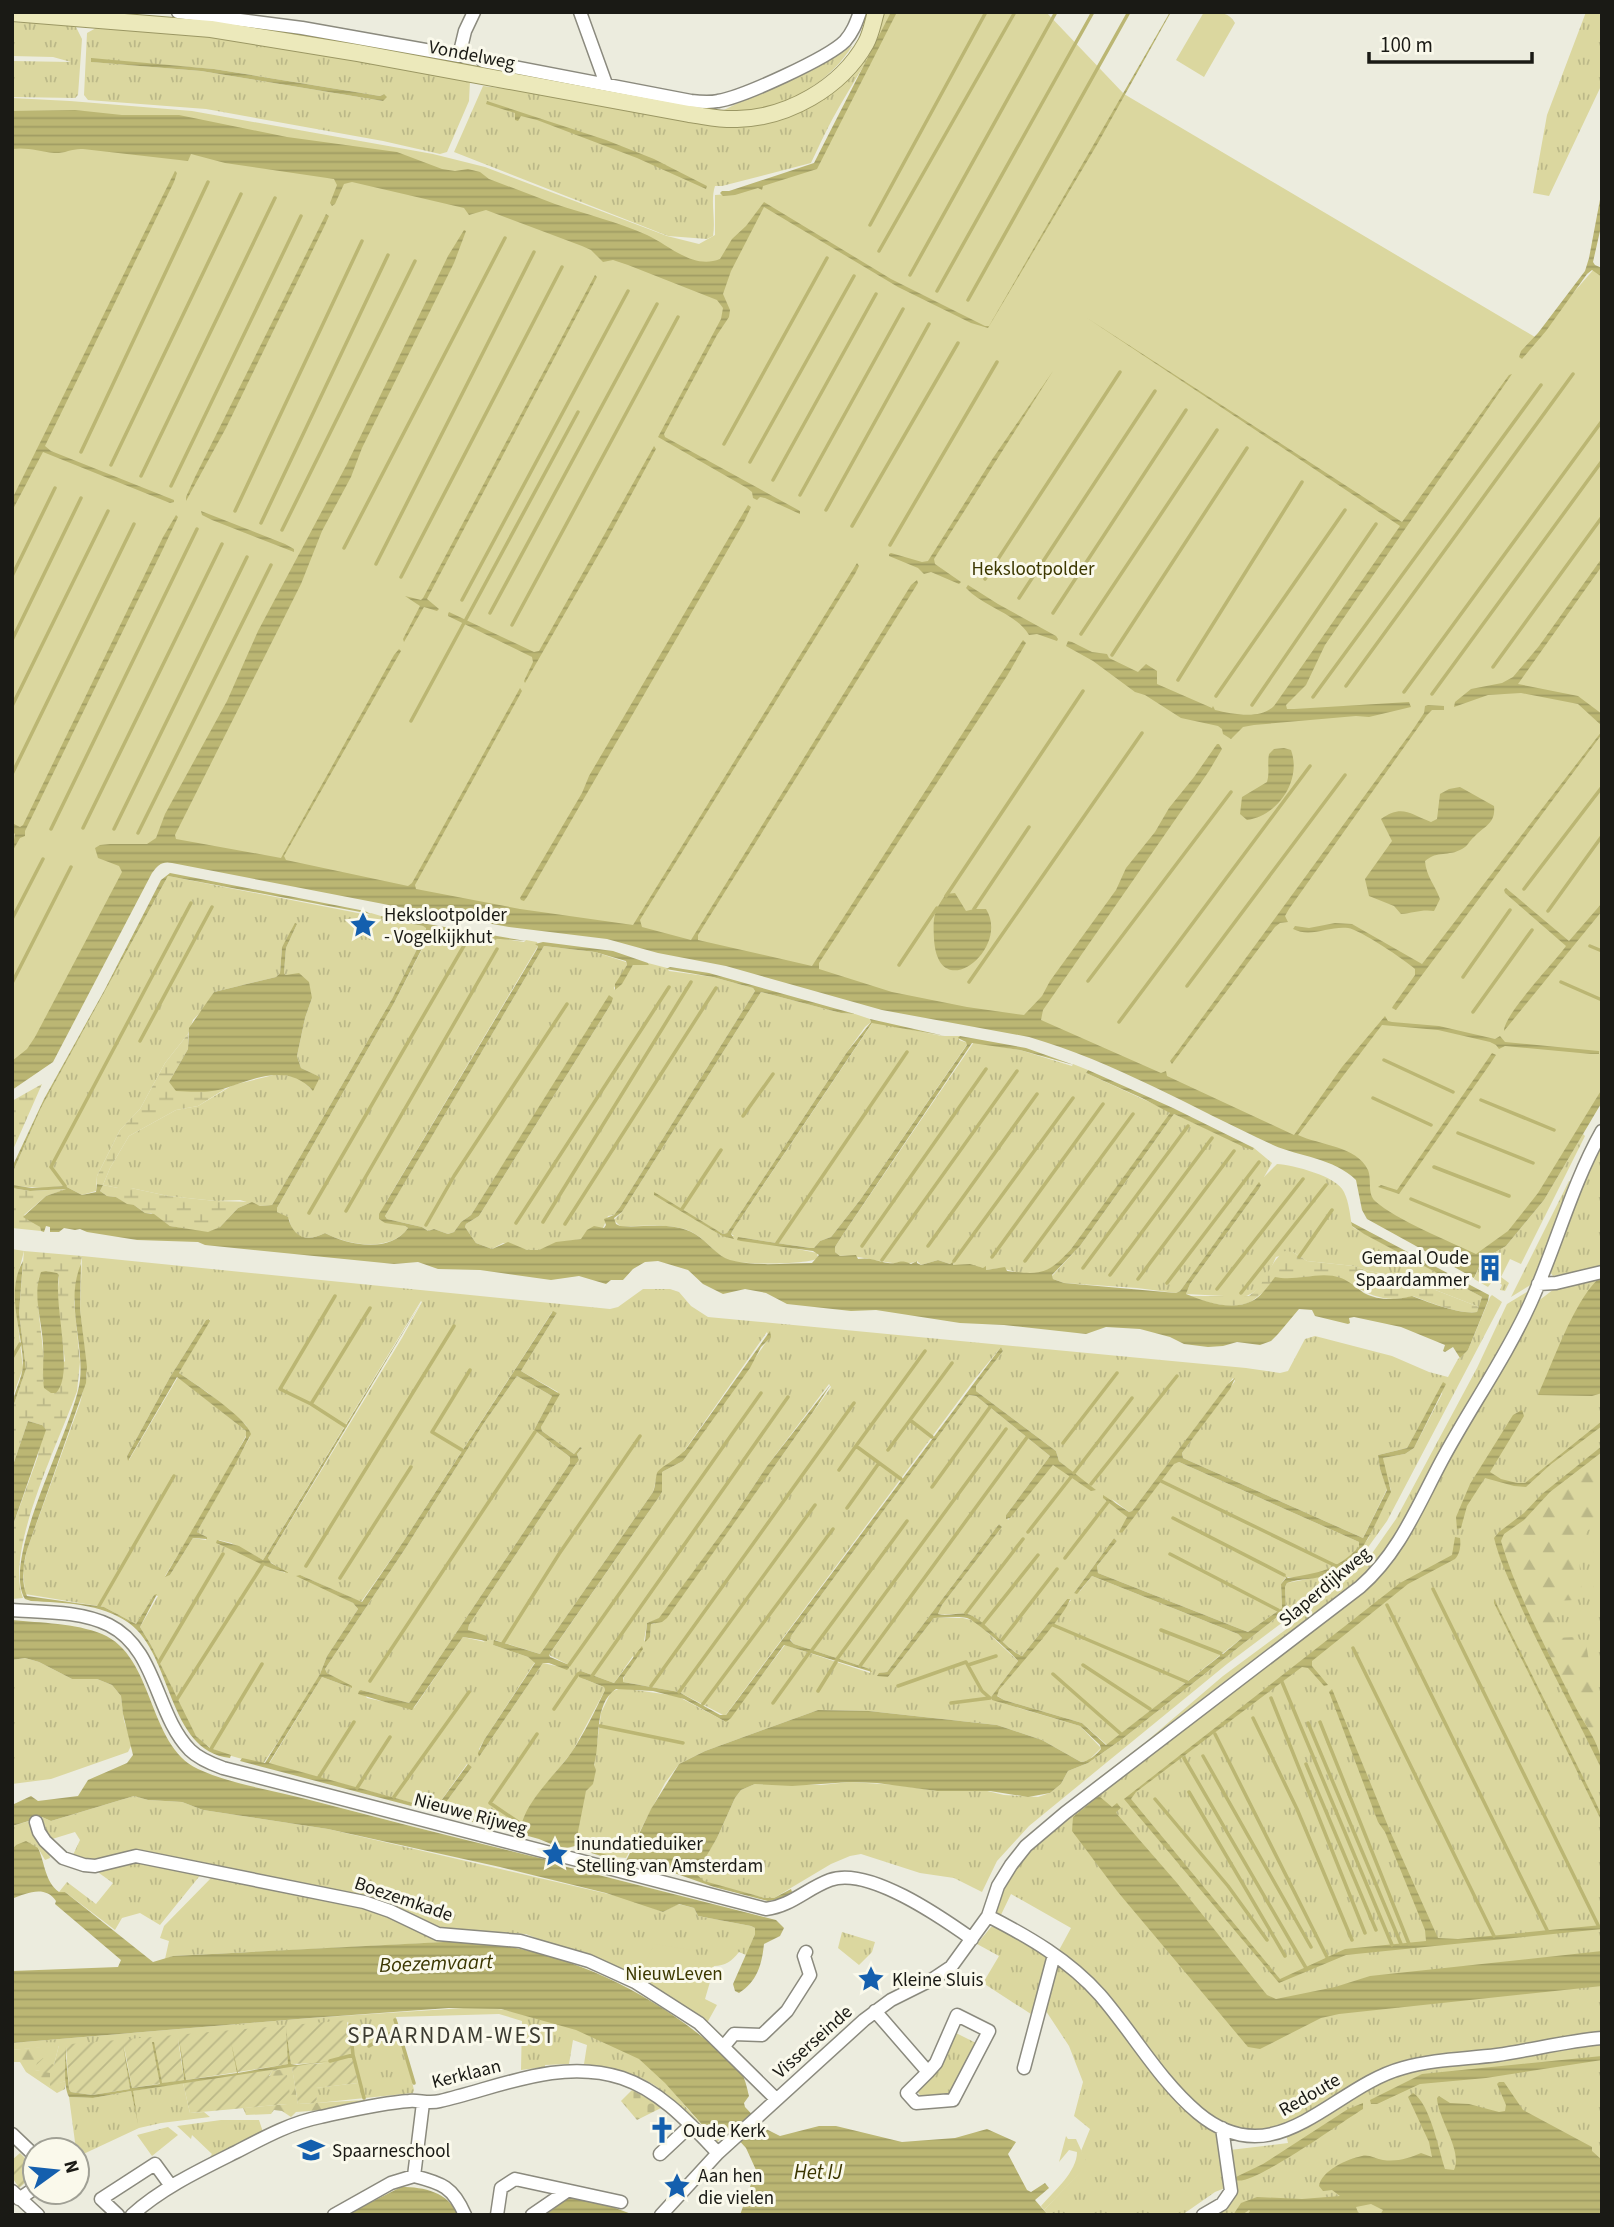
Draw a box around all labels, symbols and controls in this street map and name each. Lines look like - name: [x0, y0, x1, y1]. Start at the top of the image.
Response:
- scale bar: [1369, 21, 1532, 65]
- text: 100 m: [1380, 30, 1433, 60]
- street label: Vondelweg: [426, 34, 518, 77]
- park label: Hekslootpolder: [972, 556, 1095, 583]
- place label: Hekslootpolder - Vogelkijkhut: [384, 902, 507, 951]
- place icon: Hekslootpolder - Vogelkijkhut: [348, 910, 378, 940]
- place label: Gemaal Oude Spaardammer: [1355, 1245, 1469, 1294]
- building icon: Gemaal Oude Spaardammer: [1475, 1253, 1505, 1283]
- street label: Slaperdijkweg: [1273, 1540, 1377, 1634]
- street label: Nieuwe Rijweg: [411, 1786, 531, 1843]
- place label: inundatieduiker Stelling van Amsterdam: [576, 1831, 763, 1880]
- place icon: inundatieduiker Stelling van Amsterdam: [540, 1839, 570, 1869]
- street label: Boezemkade: [351, 1870, 456, 1929]
- water label: Boezemvaart: [379, 1946, 495, 1980]
- park label: NieuwLeven: [625, 1961, 723, 1988]
- place icon: Kleine Sluis: [856, 1964, 886, 1994]
- place label: Kleine Sluis: [892, 1967, 984, 1994]
- street label: Visserseinde: [767, 1999, 859, 2085]
- district label: SPAARNDAM-WEST: [347, 2019, 557, 2052]
- street label: Kerklaan: [429, 2053, 504, 2096]
- street label: Redoute: [1274, 2067, 1345, 2124]
- church icon: Oude Kerk: [647, 2115, 677, 2145]
- place label: Oude Kerk: [683, 2118, 767, 2145]
- school or university icon: Spaarneschool: [296, 2135, 326, 2165]
- north arrow: [21, 2136, 91, 2206]
- place label: Spaarneschool: [332, 2138, 451, 2165]
- text: N: [56, 2157, 86, 2177]
- water label: Het IJ: [794, 2157, 843, 2187]
- place label: Aan hen die vielen: [698, 2163, 774, 2212]
- place icon: Aan hen die vielen: [662, 2171, 692, 2201]

